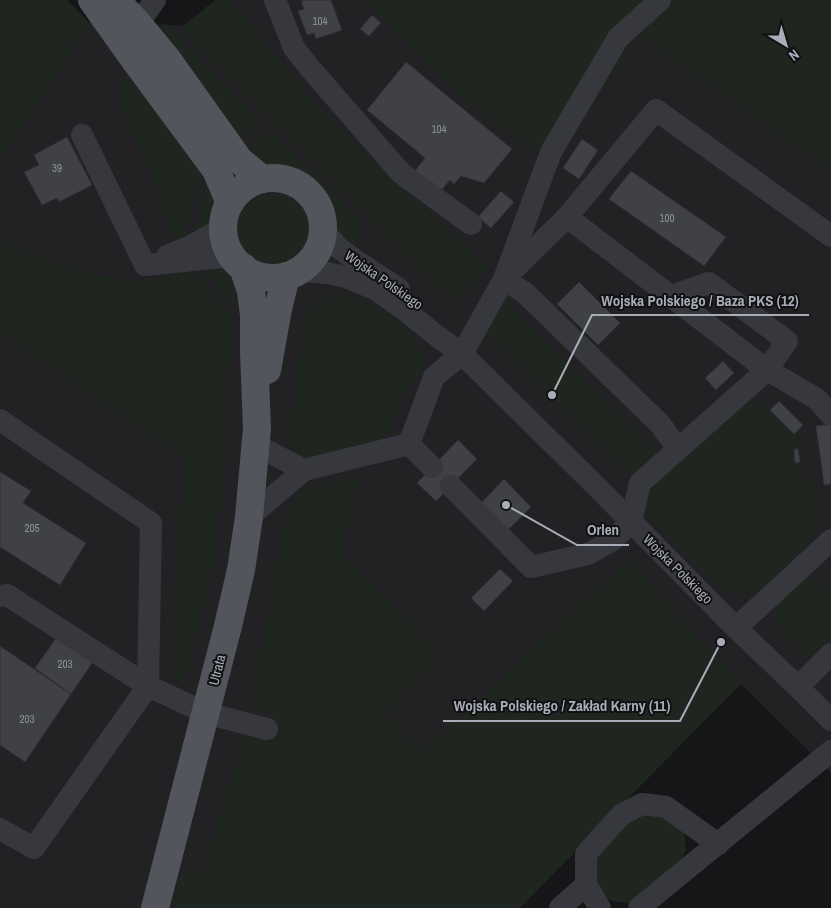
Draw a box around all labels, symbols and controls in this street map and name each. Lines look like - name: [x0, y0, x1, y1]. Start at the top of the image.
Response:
- house number: 104: [312, 14, 328, 28]
- north arrow: [761, 20, 811, 70]
- text: N: [785, 46, 803, 65]
- house number: 104: [431, 122, 447, 136]
- house number: 39: [52, 161, 62, 175]
- house number: 100: [659, 211, 675, 225]
- street label: Wojska Polskiego: [342, 247, 426, 313]
- callout: Wojska Polskiego / Baza PKS (12): [592, 285, 809, 315]
- text: Wojska Polskiego / Baza PKS (12): [601, 290, 799, 311]
- callout: Orlen: [577, 515, 629, 545]
- text: Orlen: [587, 519, 619, 540]
- house number: 205: [24, 521, 40, 535]
- street label: Wojska Polskiego: [639, 530, 717, 608]
- street label: Utrata: [204, 652, 230, 687]
- house number: 203: [57, 657, 73, 671]
- callout: Wojska Polskiego / Zakład Karny (11): [443, 691, 680, 721]
- text: Wojska Polskiego / Zakład Karny (11): [454, 695, 670, 716]
- house number: 203: [19, 712, 35, 726]

